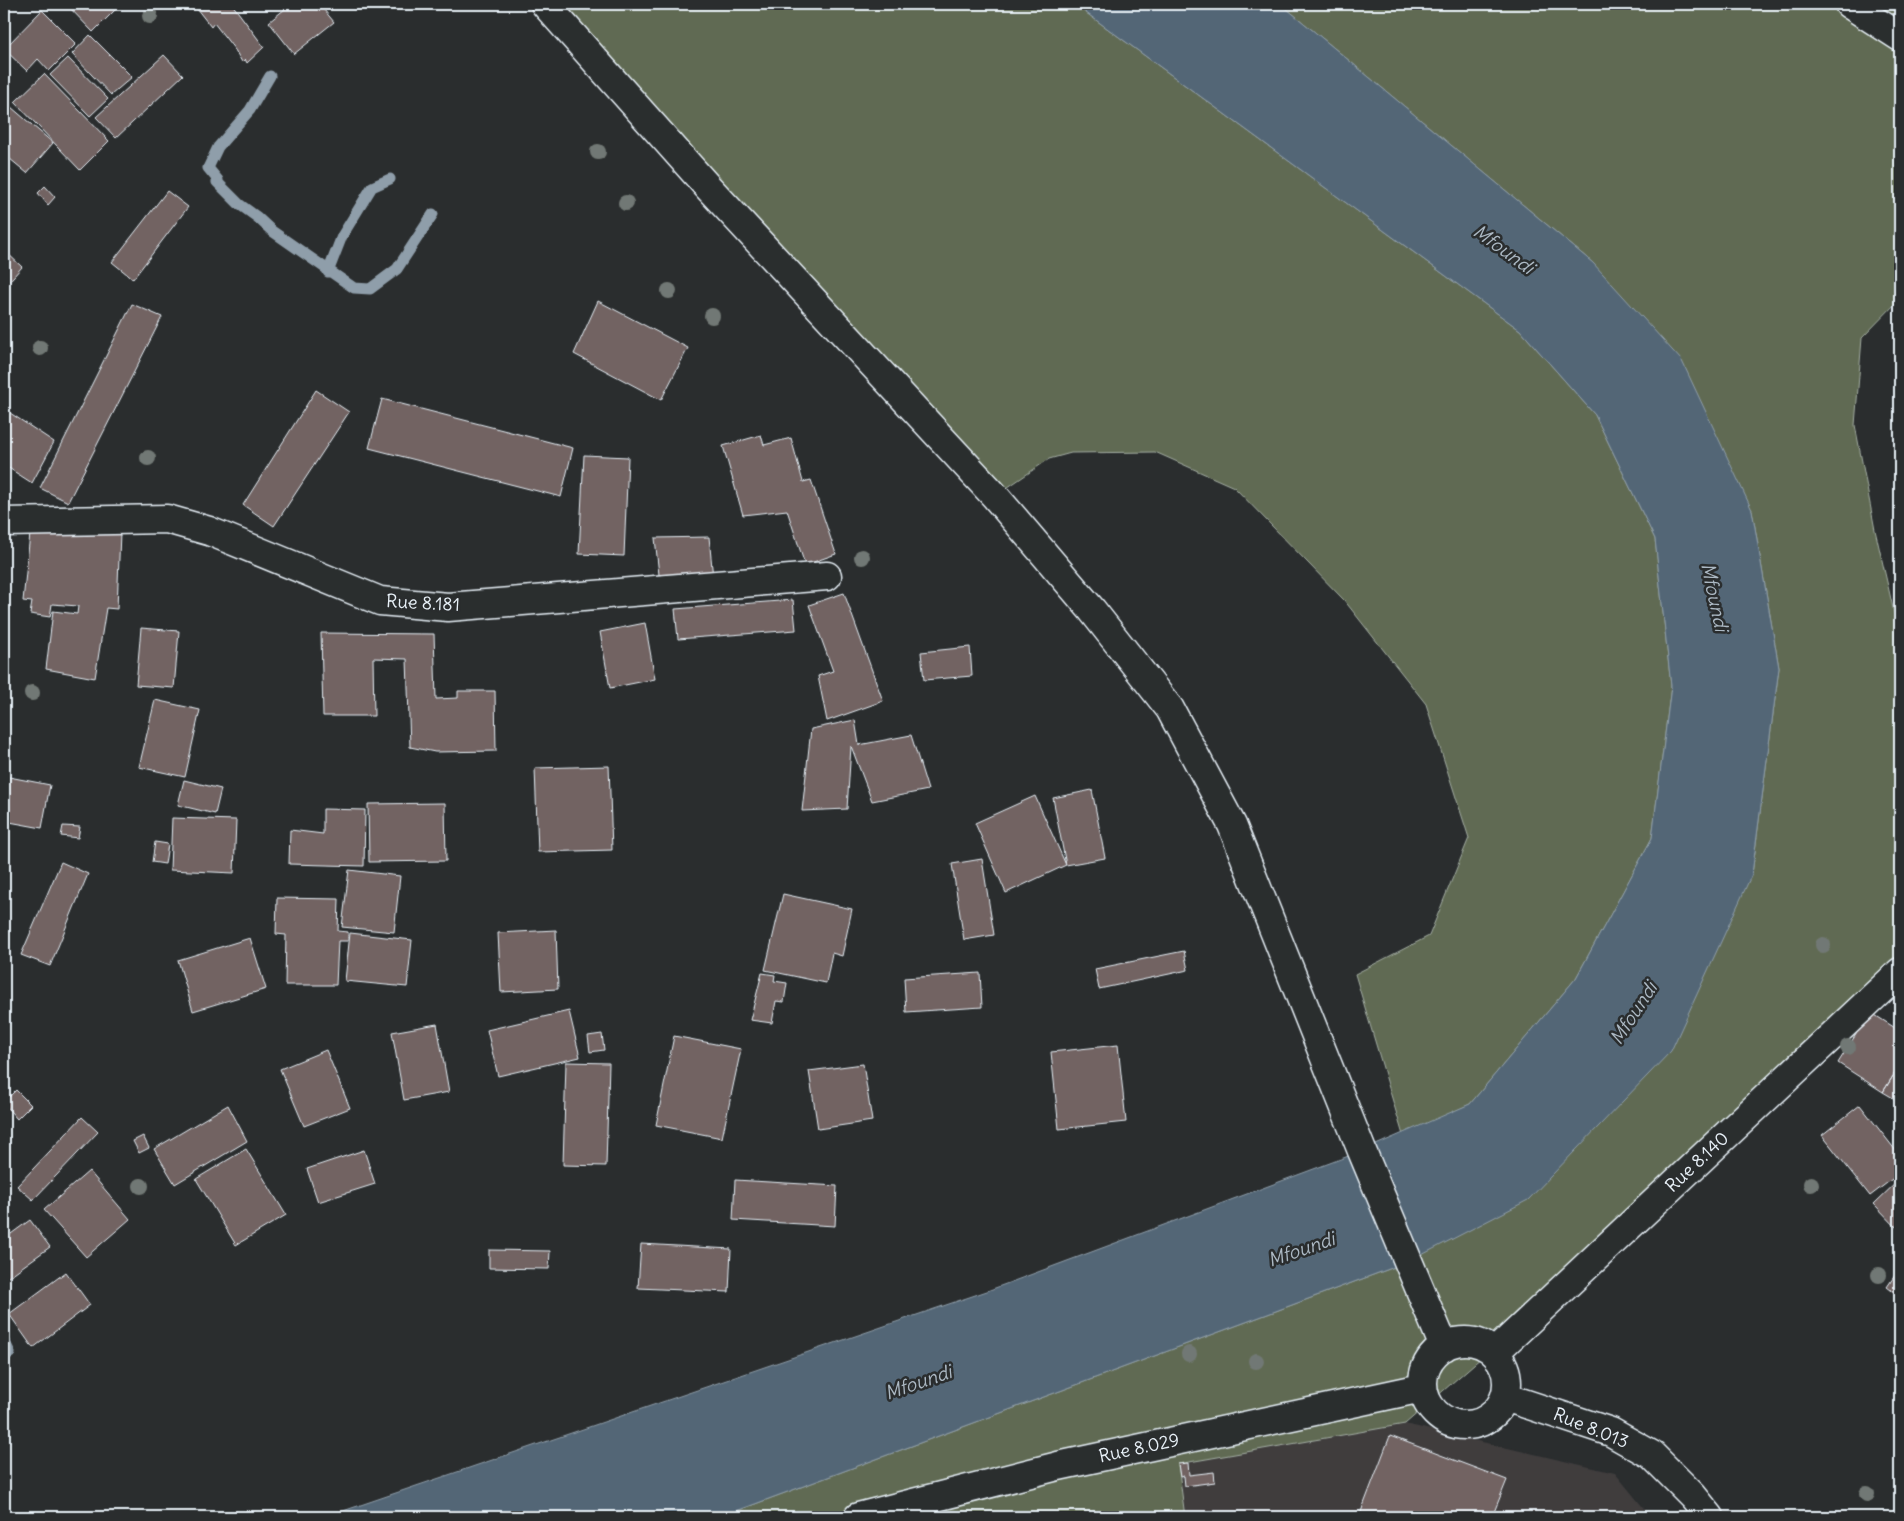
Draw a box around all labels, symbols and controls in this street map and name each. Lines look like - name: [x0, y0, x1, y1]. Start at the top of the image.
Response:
- water label: Mfoundi: [1469, 219, 1541, 281]
- water label: Mfoundi: [1696, 560, 1735, 636]
- street label: Rue 8.181: [386, 589, 460, 616]
- water label: Mfoundi: [1604, 975, 1663, 1049]
- street label: Rue 8.140: [1660, 1126, 1733, 1197]
- water label: Mfoundi: [1264, 1225, 1340, 1272]
- water label: Mfoundi: [881, 1358, 957, 1405]
- street label: Rue 8.013: [1550, 1402, 1632, 1453]
- street label: Rue 8.029: [1096, 1428, 1181, 1467]

